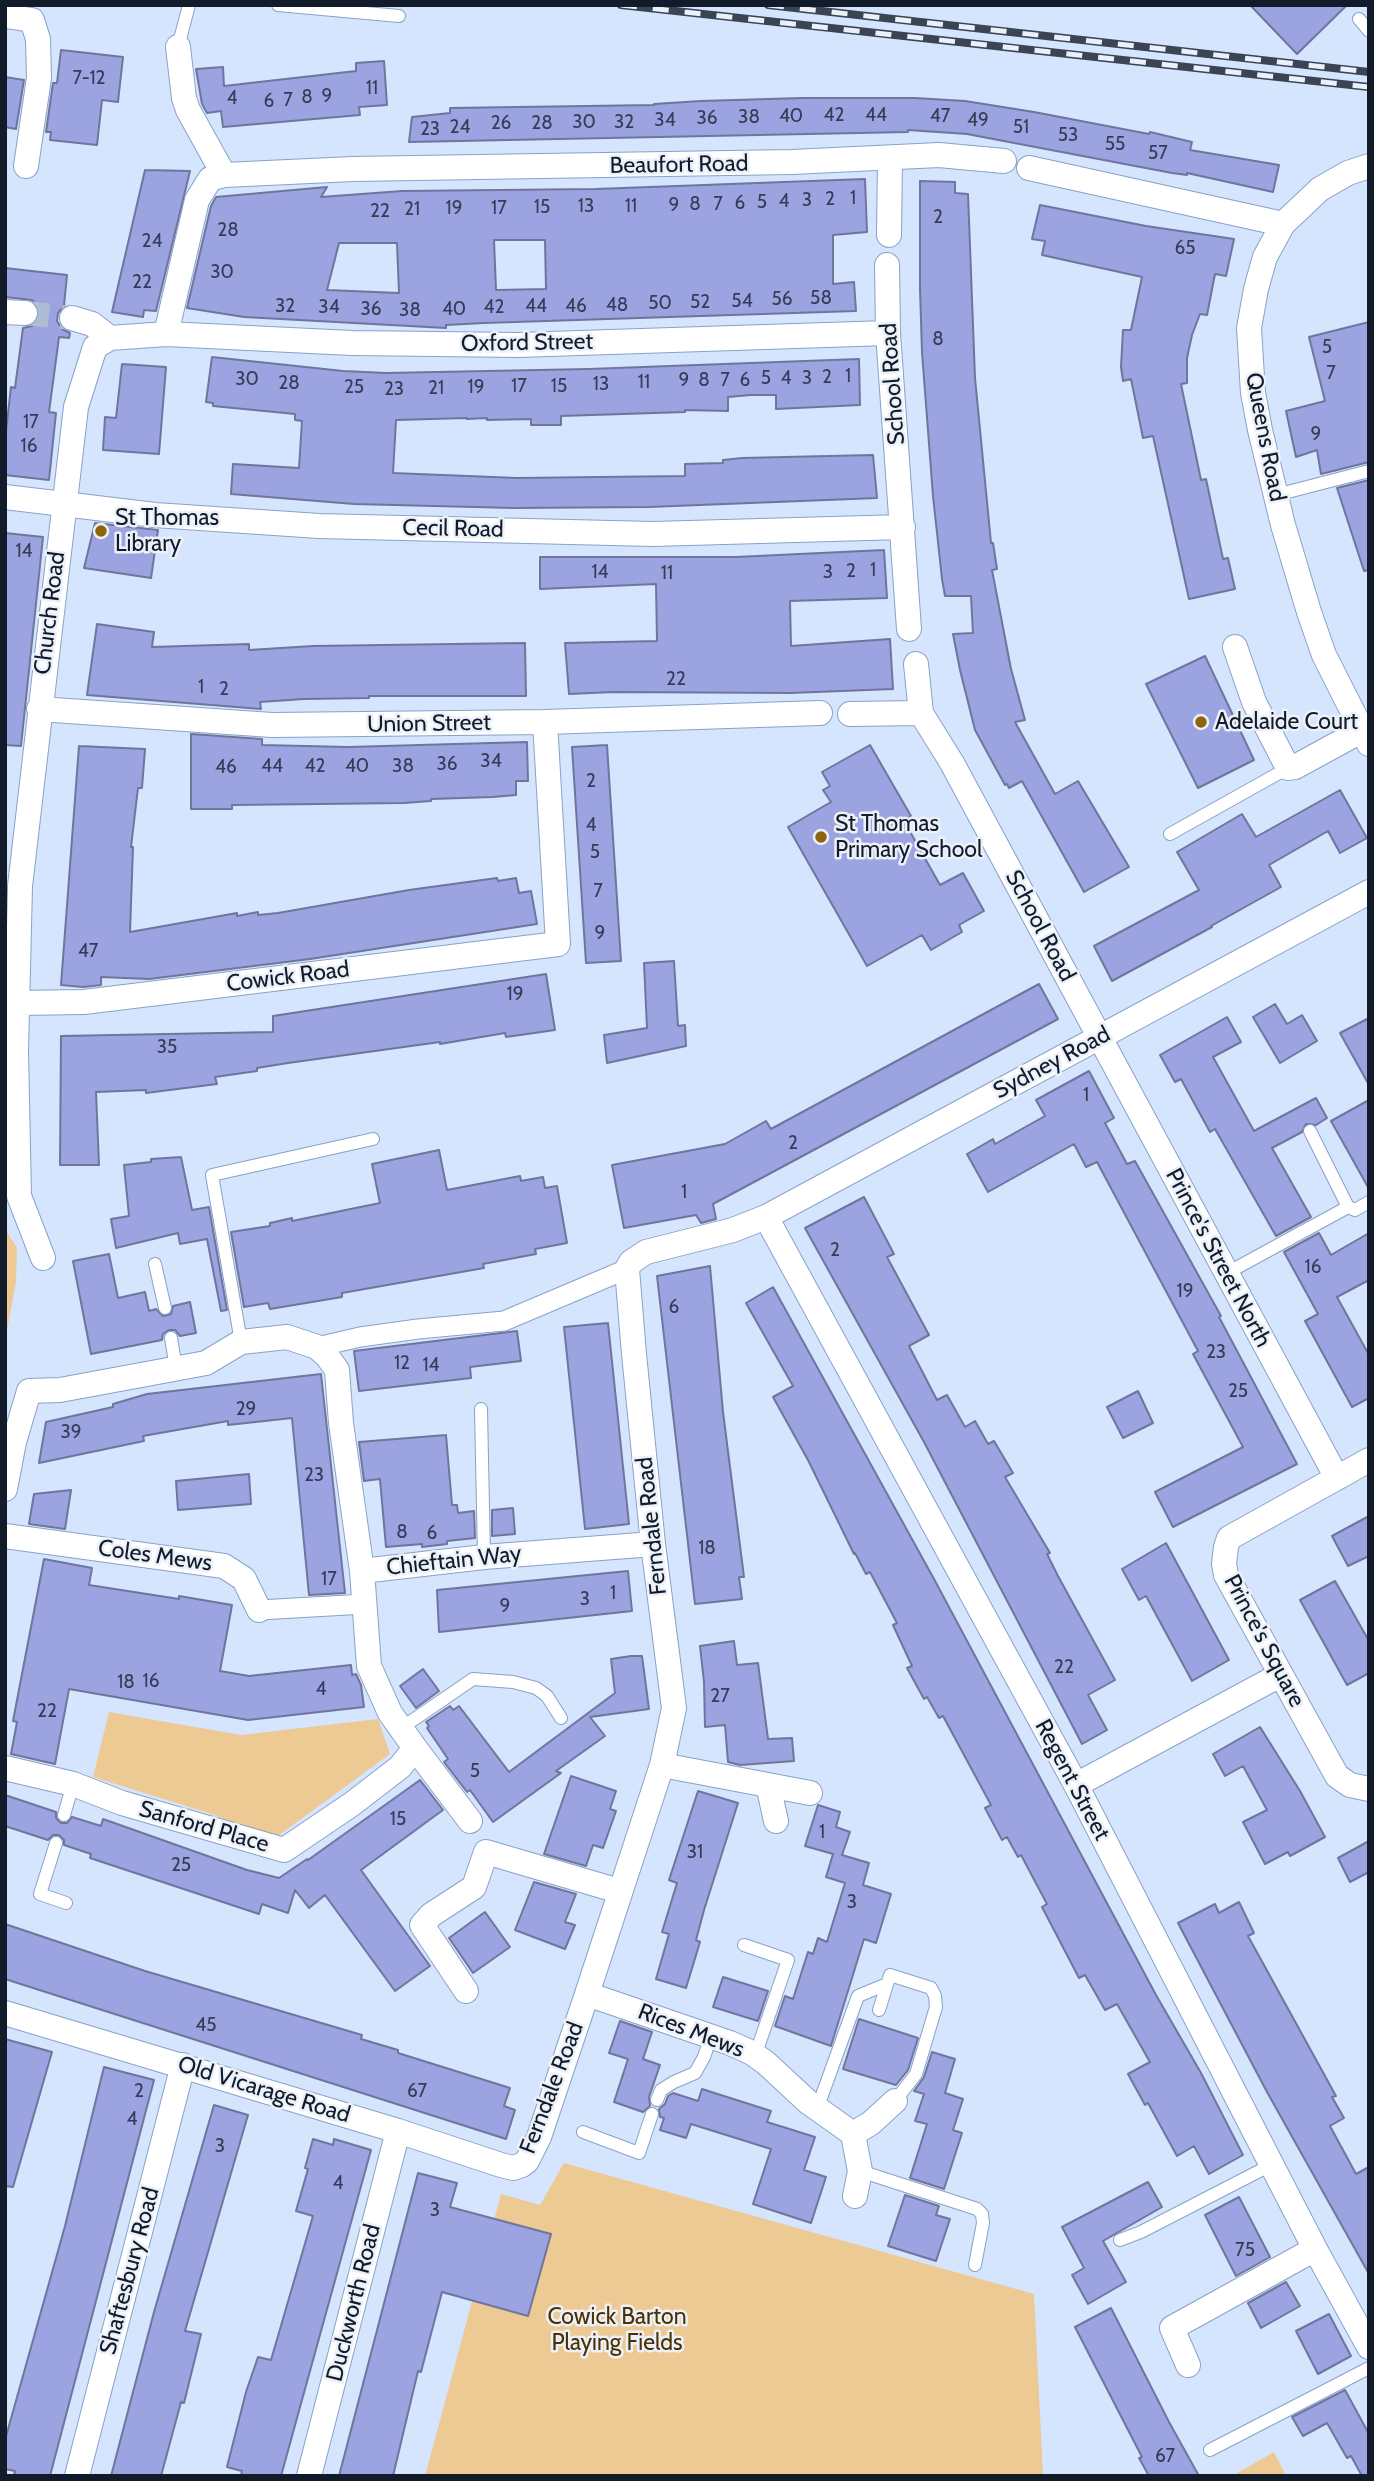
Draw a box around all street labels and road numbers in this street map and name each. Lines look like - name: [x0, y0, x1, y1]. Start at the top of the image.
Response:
- street label: Beaufort Road: [609, 150, 749, 180]
- street label: School Road: [875, 322, 911, 446]
- street label: Oxford Street: [461, 328, 593, 358]
- street label: Queens Road: [1239, 370, 1291, 504]
- street label: Cecil Road: [402, 514, 504, 544]
- street label: Church Road: [29, 550, 71, 676]
- street label: Union Street: [367, 709, 491, 739]
- street label: School Road: [999, 866, 1081, 986]
- street label: Cowick Road: [225, 956, 351, 998]
- street label: Sydney Road: [989, 1021, 1115, 1105]
- street label: Prince's Street North: [1159, 1164, 1277, 1352]
- street label: Ferndale Road: [631, 1456, 673, 1596]
- street label: Coles Mews: [96, 1534, 214, 1578]
- street label: Chieftain Way: [385, 1540, 523, 1582]
- street label: Prince's Square: [1218, 1570, 1310, 1712]
- street label: Regent Street: [1029, 1715, 1115, 1845]
- street label: Sanford Place: [136, 1795, 272, 1859]
- street label: Rices Mews: [634, 1998, 748, 2064]
- street label: Ferndale Road: [514, 2018, 590, 2158]
- street label: Old Vicarage Road: [175, 2051, 353, 2129]
- street label: Shaftesbury Road: [94, 2184, 166, 2358]
- street label: Duckworth Road: [321, 2221, 387, 2385]

